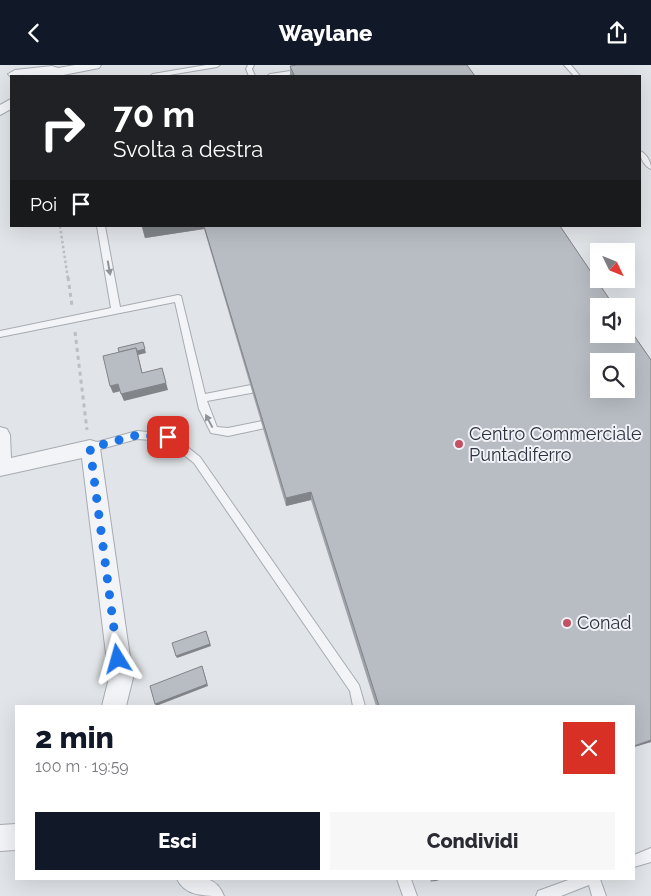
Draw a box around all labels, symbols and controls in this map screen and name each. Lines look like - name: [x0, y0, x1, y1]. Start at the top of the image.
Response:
- icon: back: [20, 19, 48, 47]
- icon: share: [603, 19, 631, 47]
- text: Waylane: [279, 20, 372, 46]
- text: 70 m: [113, 94, 195, 135]
- icon: right: [30, 95, 95, 160]
- text: Svolta a destra: [113, 136, 263, 162]
- icon: arrive: [67, 190, 95, 218]
- text: Poi: [30, 193, 57, 215]
- north arrow: [590, 243, 635, 287]
- map controls: [590, 243, 635, 398]
- one-way arrow: [105, 261, 113, 277]
- button: sound: [590, 298, 635, 343]
- button: search: [590, 353, 635, 398]
- one-way arrow: [205, 413, 213, 428]
- pin: [147, 416, 189, 458]
- icon: arrive: [154, 423, 182, 451]
- place label: Centro Commerciale Puntadiferro: [469, 423, 642, 465]
- marker: Centro Commerciale Puntadiferro: [453, 438, 465, 450]
- place label: Conad: [577, 612, 632, 633]
- marker: Conad: [561, 617, 573, 629]
- position arrow: [91, 632, 143, 684]
- text: 2 min: [35, 720, 114, 755]
- button: close: [563, 722, 615, 774]
- text: 100 m · 19:59: [35, 757, 129, 776]
- button: Esci: [35, 812, 320, 870]
- button: Condividi: [330, 812, 615, 870]

